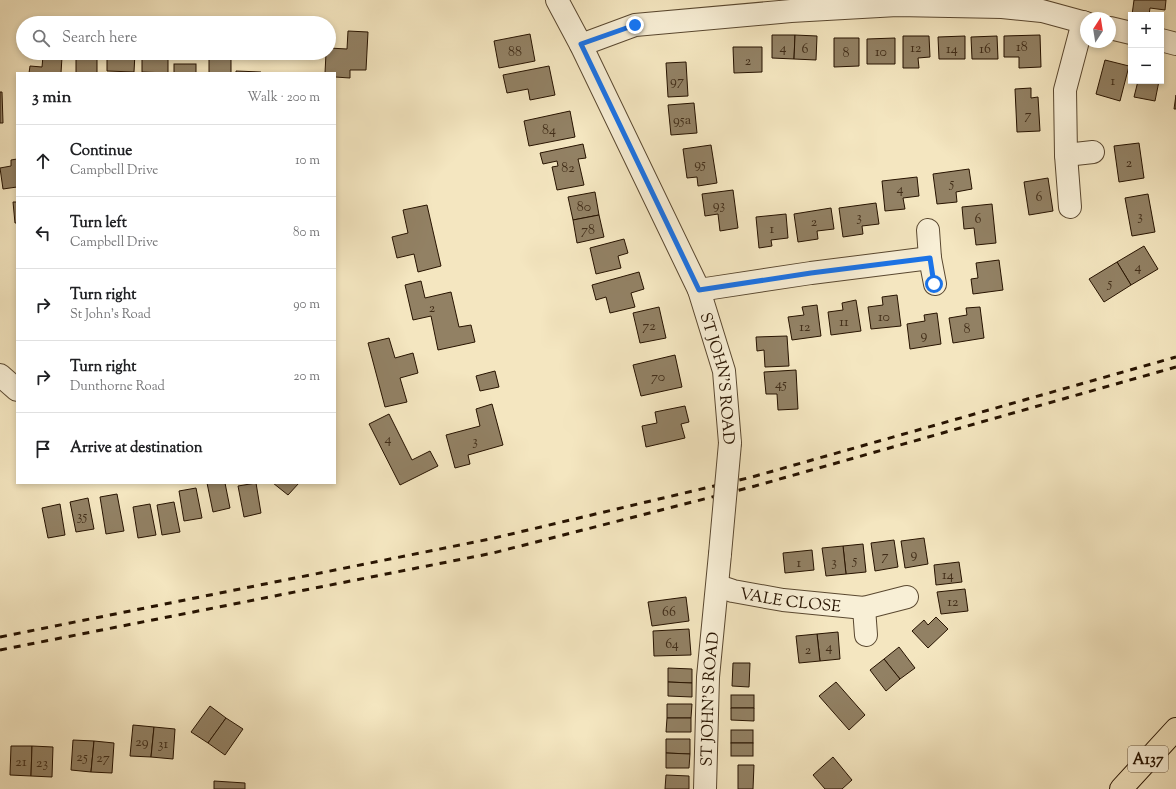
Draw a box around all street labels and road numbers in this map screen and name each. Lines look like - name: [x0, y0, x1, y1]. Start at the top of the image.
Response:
- street label: ST JOHN'S ROAD: [693, 310, 739, 446]
- street label: VALE CLOSE: [738, 583, 842, 620]
- street label: ST JOHN'S ROAD: [697, 631, 726, 767]
- road number: A137: [1128, 746, 1168, 772]

